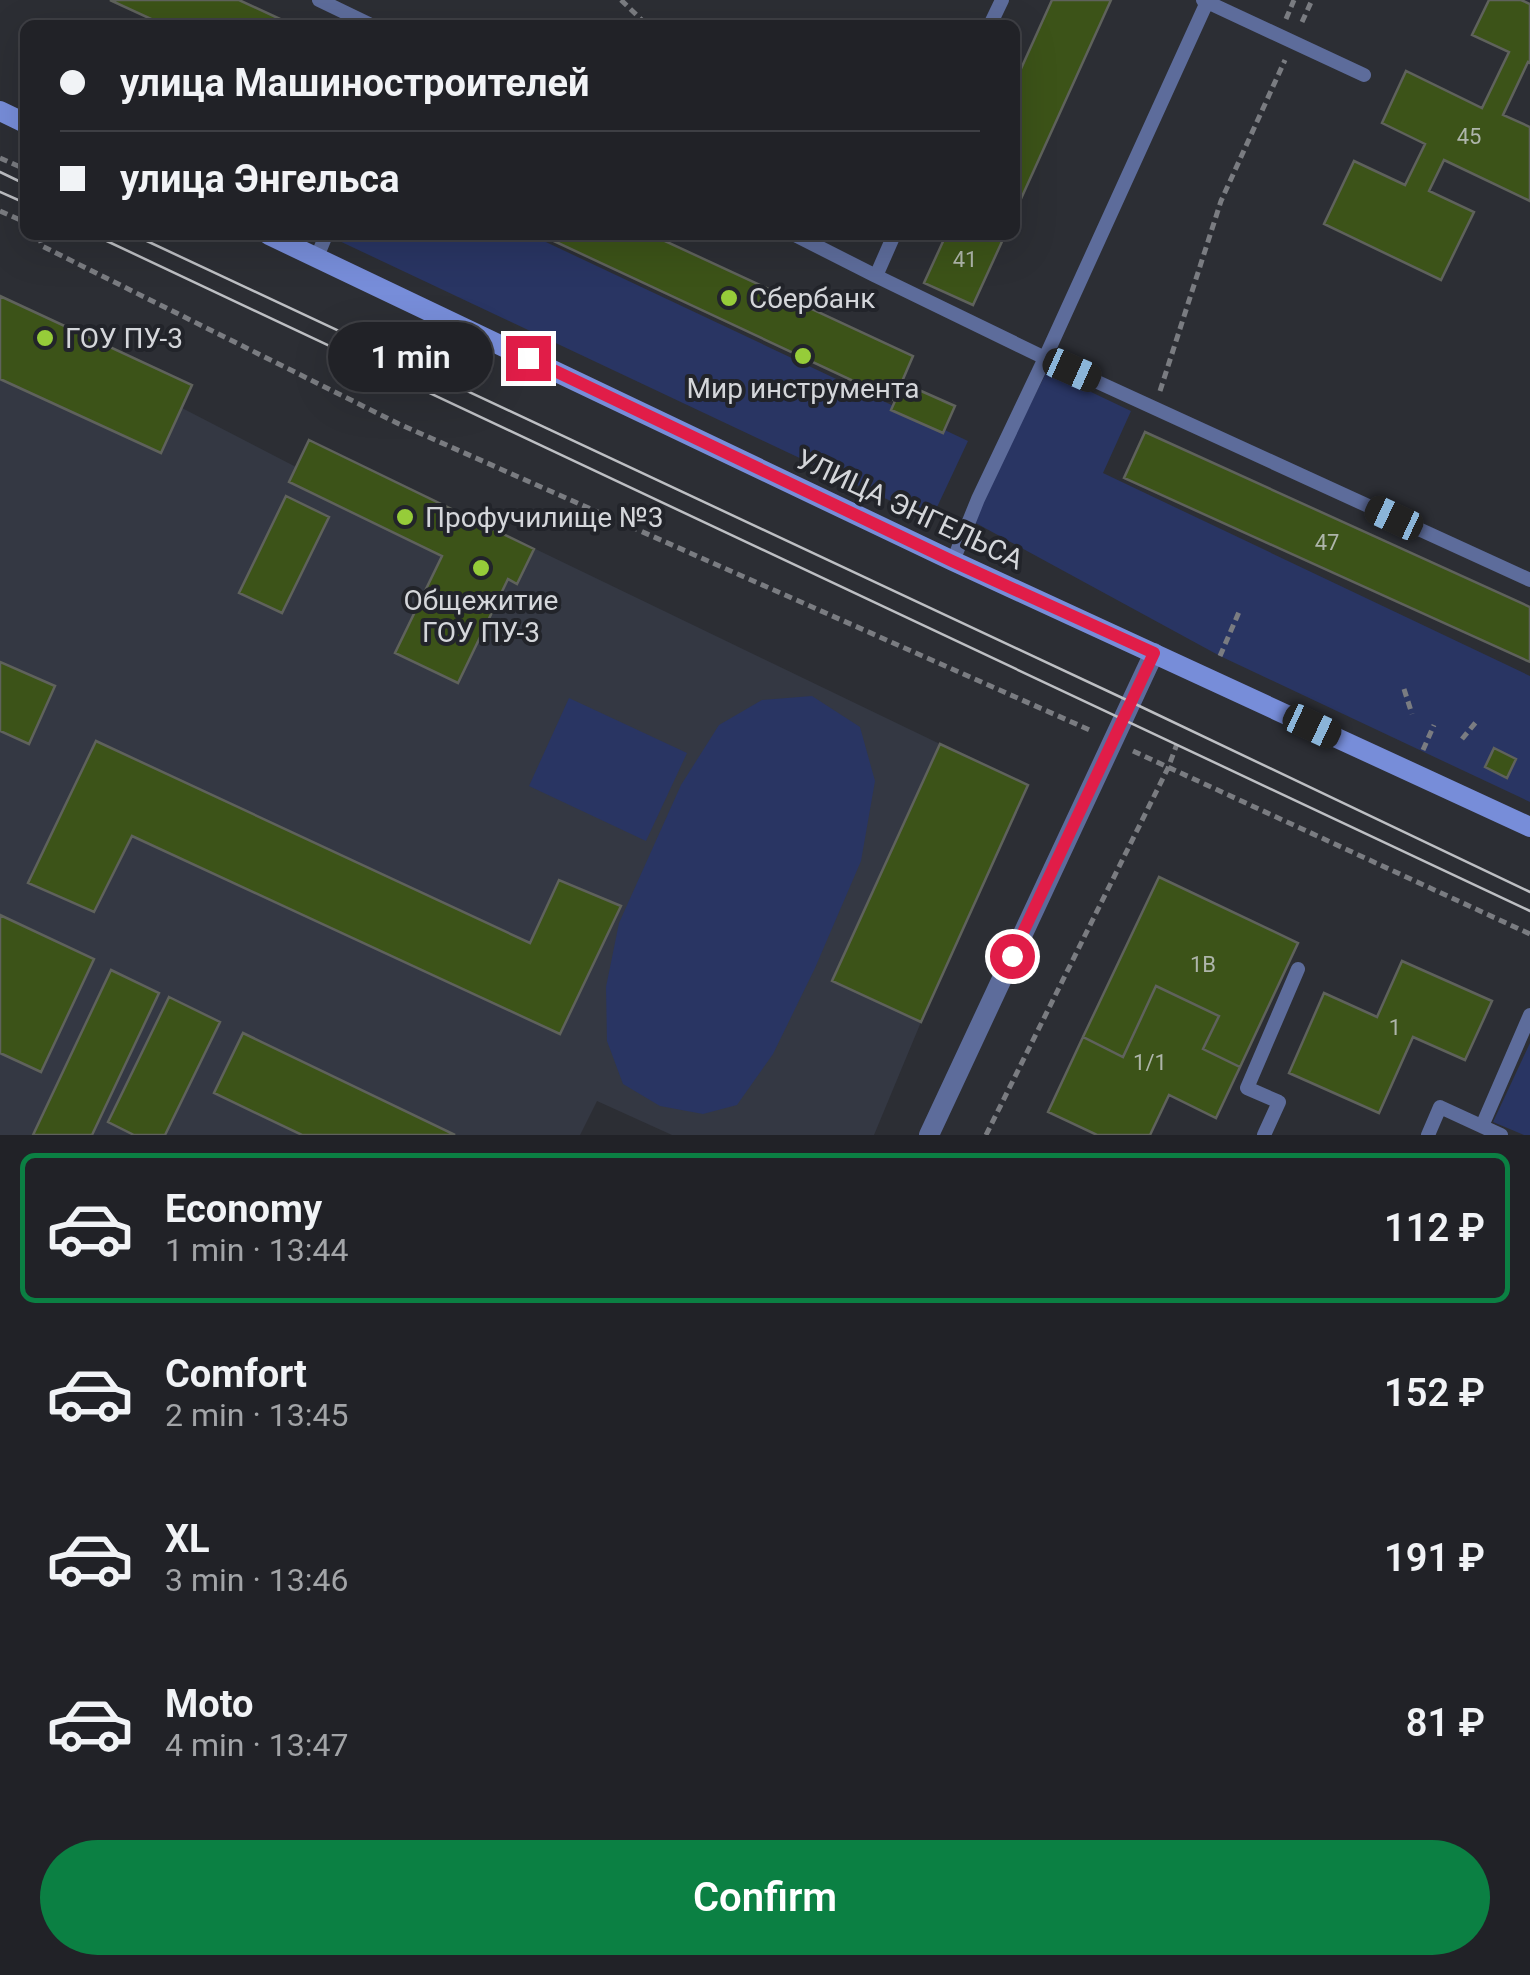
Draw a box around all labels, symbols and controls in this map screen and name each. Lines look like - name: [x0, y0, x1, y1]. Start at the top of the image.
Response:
- text: улица Машиностроителей: [120, 61, 590, 105]
- house number: 45: [1457, 124, 1481, 149]
- text: улица Энгельса: [120, 157, 400, 201]
- house number: 41: [953, 247, 977, 272]
- place label: Сбербанк: [749, 282, 875, 315]
- marker: Сбербанк: [718, 287, 740, 309]
- place label: ГОУ ПУ-3: [65, 322, 183, 355]
- callout: 1 min: [328, 323, 493, 393]
- marker: ГОУ ПУ-3: [34, 327, 56, 349]
- route end: [506, 336, 551, 381]
- text: 1 min: [370, 338, 451, 376]
- car: [1038, 344, 1106, 396]
- marker: Мир инструмента: [792, 345, 814, 367]
- place label: Мир инструмента: [687, 372, 919, 405]
- street label: УЛИЦА ЭНГЕЛЬСА: [791, 442, 1029, 577]
- car: [1360, 492, 1428, 544]
- place label: Профучилище №3: [425, 501, 663, 534]
- marker: Профучилище №3: [394, 506, 416, 528]
- house number: 47: [1315, 530, 1339, 555]
- marker: Общежитие ГОУ ПУ-3: [470, 557, 492, 579]
- place label: Общежитие ГОУ ПУ-3: [404, 584, 558, 649]
- car: [1278, 700, 1346, 752]
- route start: [990, 934, 1035, 979]
- house number: 1В: [1190, 952, 1216, 977]
- house number: 1: [1389, 1015, 1401, 1040]
- house number: 1/1: [1133, 1050, 1167, 1075]
- icon: car: [45, 1183, 135, 1273]
- text: Economy: [165, 1187, 322, 1231]
- text: 112 ₽: [1384, 1206, 1485, 1250]
- text: 1 min · 13:44: [165, 1231, 348, 1269]
- icon: car: [45, 1348, 135, 1438]
- text: Comfort: [165, 1352, 307, 1396]
- text: 152 ₽: [1384, 1371, 1485, 1415]
- text: 2 min · 13:45: [165, 1396, 348, 1434]
- icon: car: [45, 1513, 135, 1603]
- text: XL: [165, 1517, 210, 1561]
- text: 191 ₽: [1384, 1536, 1485, 1580]
- text: 3 min · 13:46: [165, 1561, 348, 1599]
- icon: car: [45, 1678, 135, 1768]
- text: Moto: [165, 1682, 254, 1726]
- text: 81 ₽: [1406, 1701, 1485, 1745]
- text: 4 min · 13:47: [165, 1726, 348, 1764]
- button: Confirm: [40, 1840, 1490, 1955]

